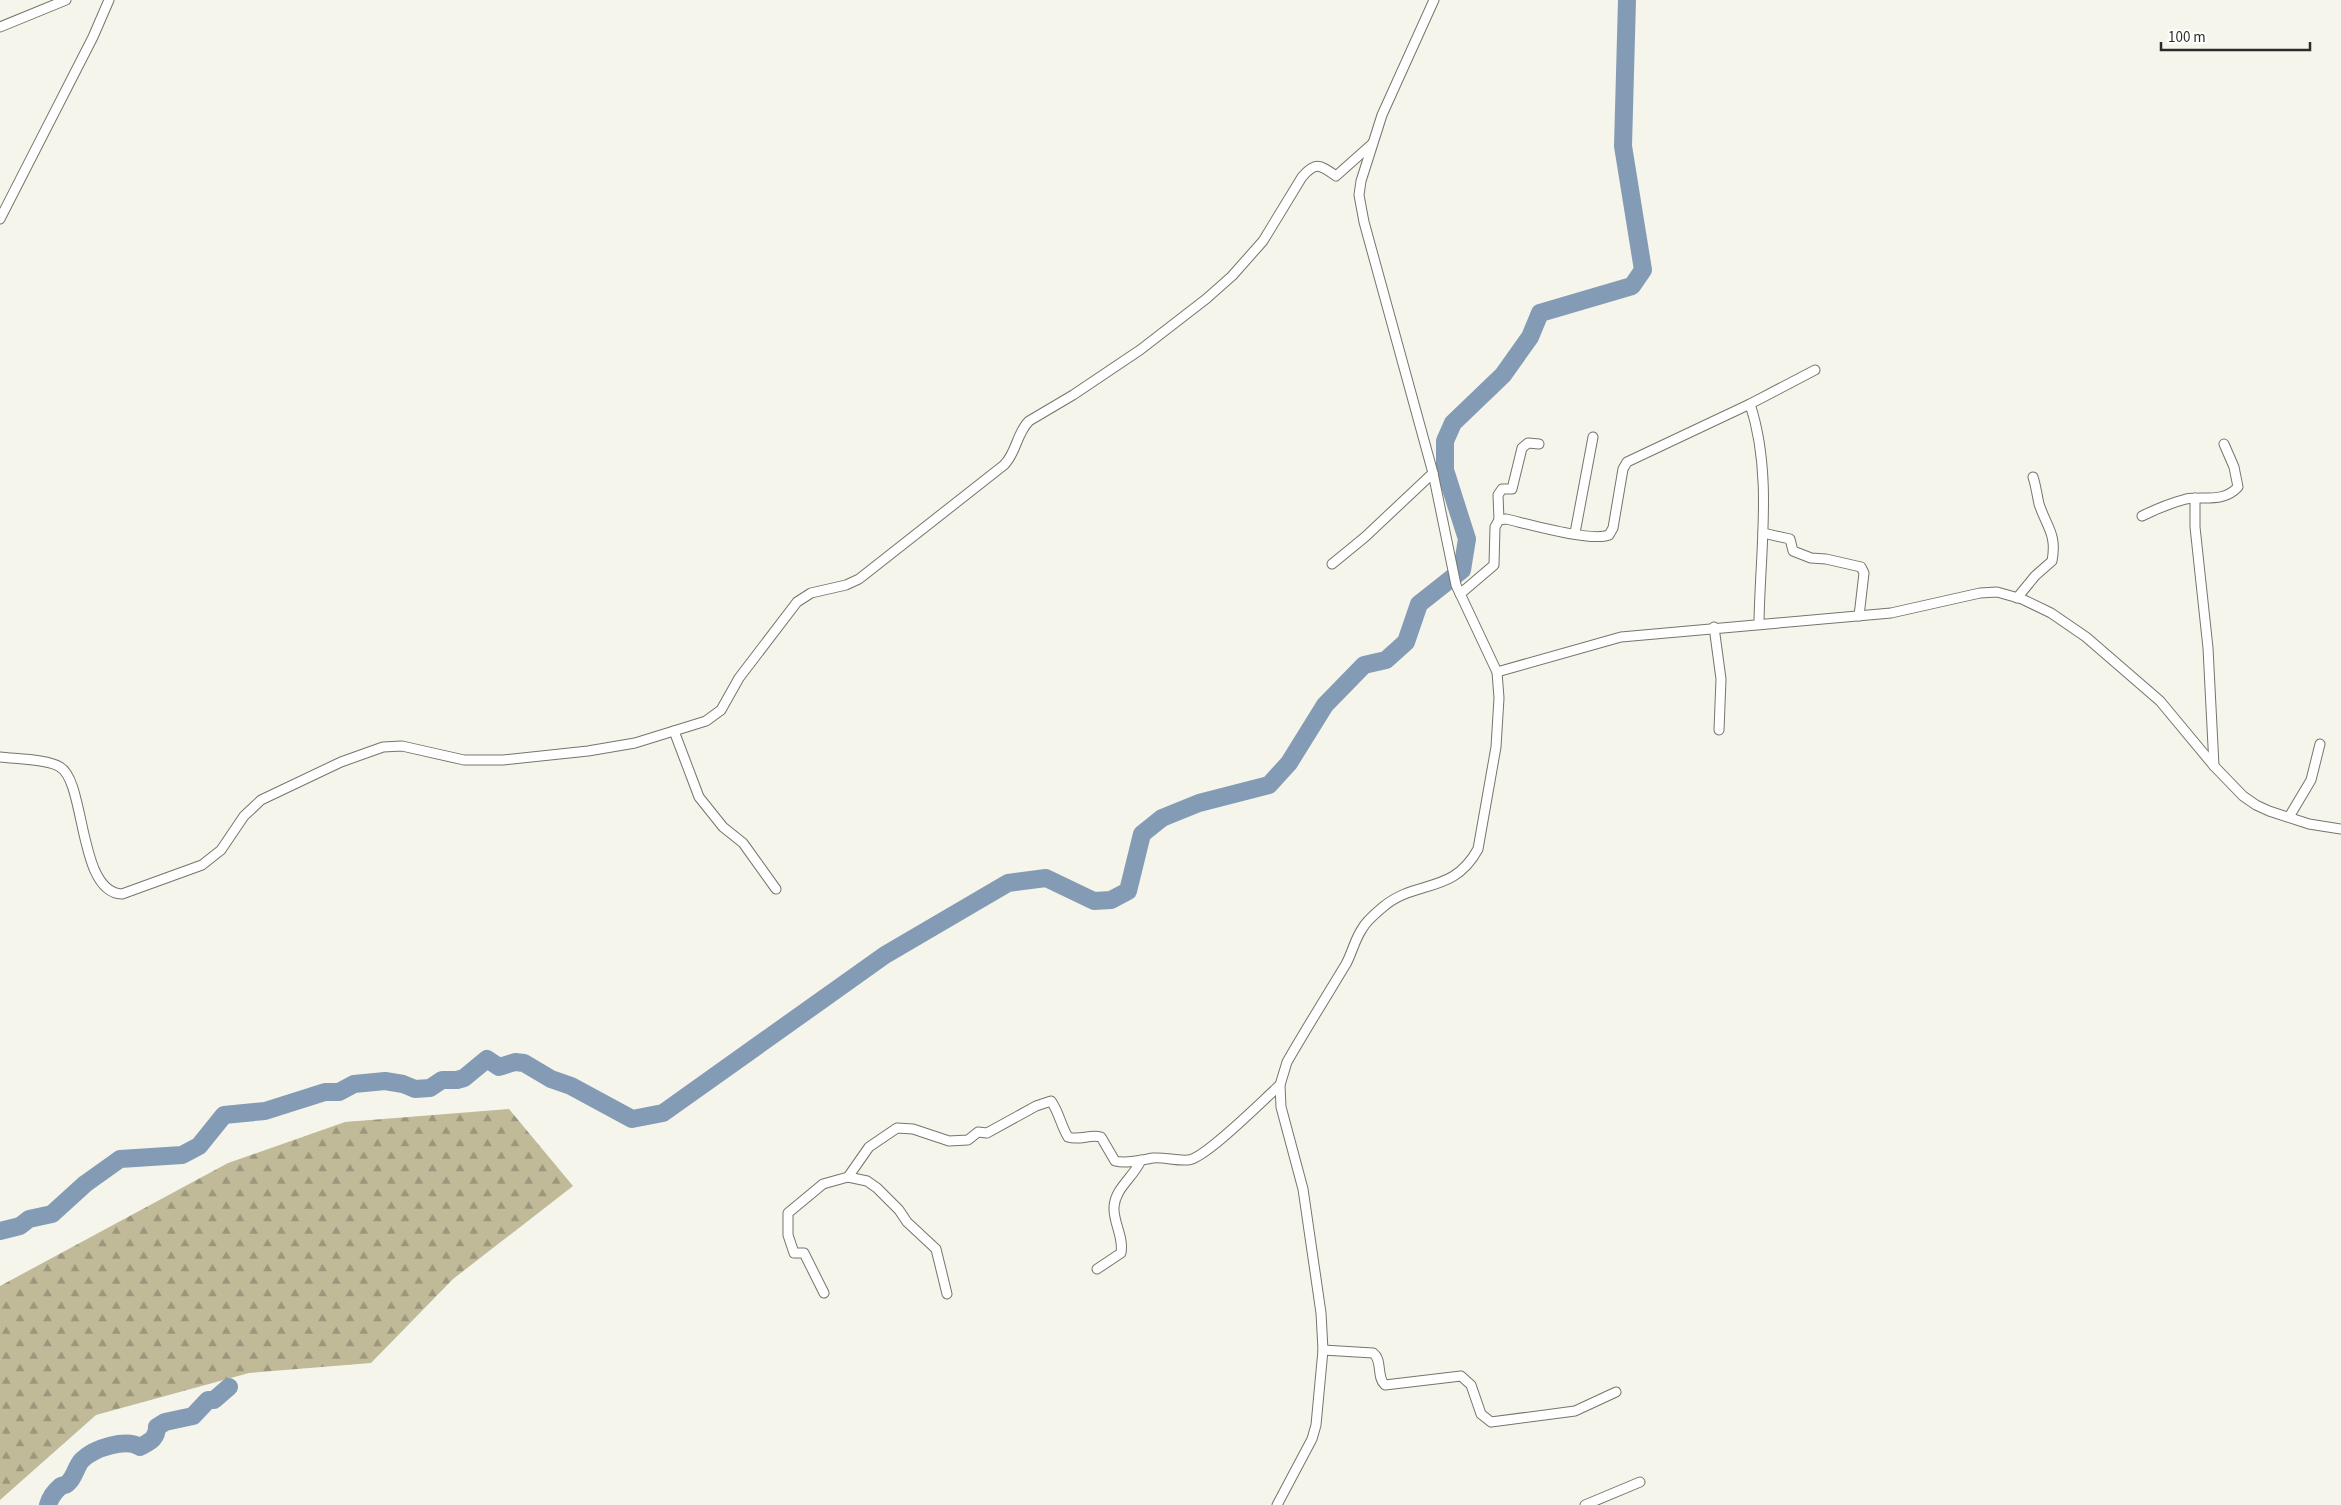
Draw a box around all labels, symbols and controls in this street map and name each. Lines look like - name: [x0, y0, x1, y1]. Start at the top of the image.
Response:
- scale bar: [2161, 20, 2310, 52]
- text: 100 m: [2168, 27, 2206, 48]

